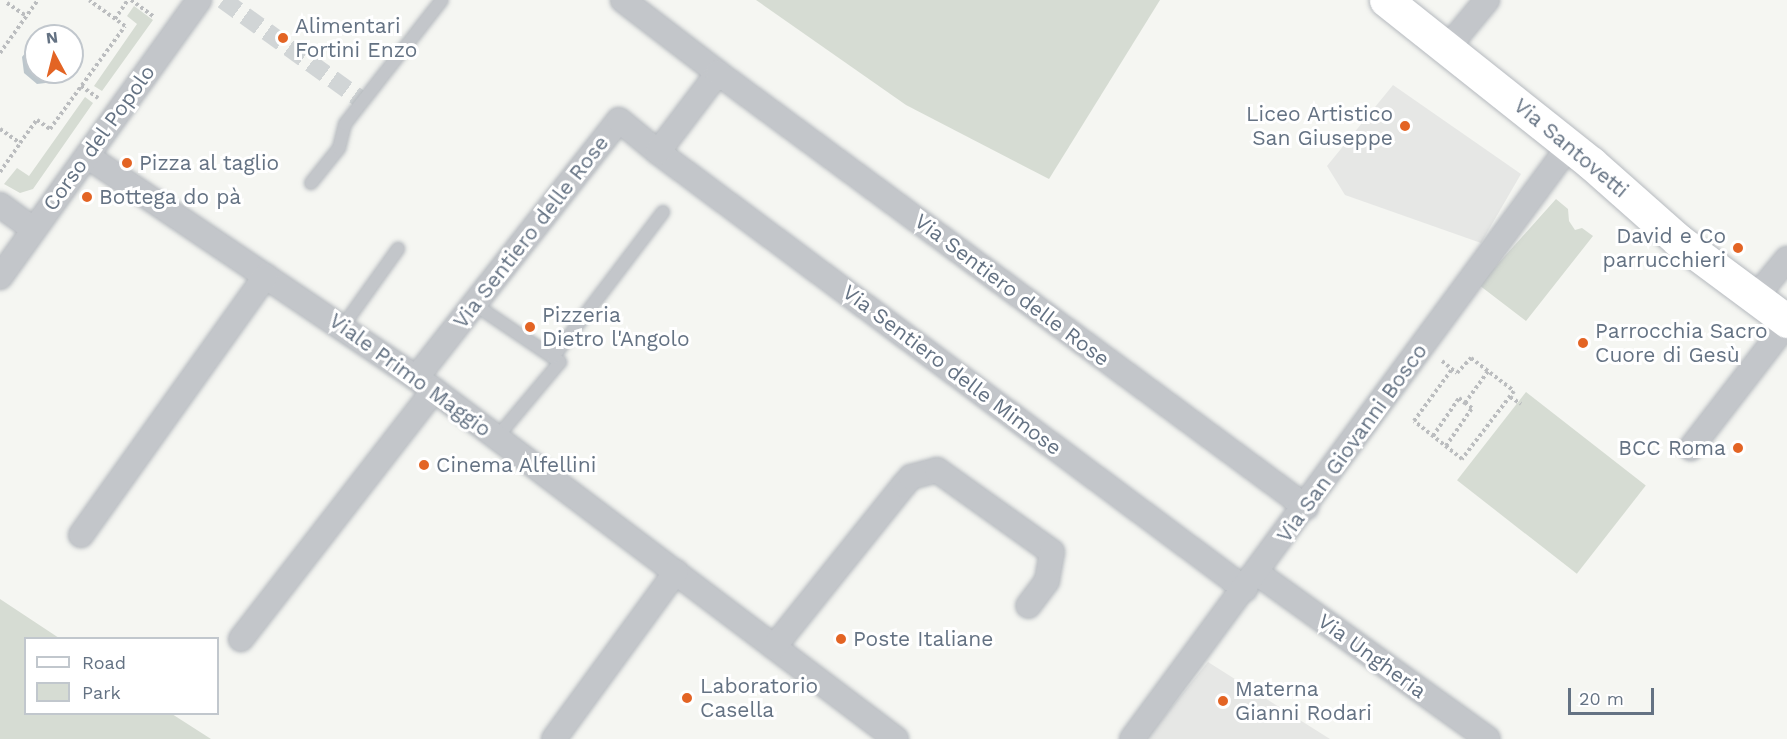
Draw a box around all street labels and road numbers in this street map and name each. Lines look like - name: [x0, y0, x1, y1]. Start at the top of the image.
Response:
- street label: Corso del Popolo: [37, 60, 161, 216]
- street label: Via Santovetti: [1508, 93, 1634, 203]
- street label: Via Sentiero delle Rose: [448, 130, 614, 334]
- street label: Via Sentiero delle Rose: [909, 208, 1115, 372]
- street label: Via Sentiero delle Mimose: [837, 279, 1067, 461]
- street label: Viale Primo Maggio: [324, 308, 496, 442]
- street label: Via San Giovanni Bosco: [1271, 339, 1433, 547]
- street label: Via Ungheria: [1313, 608, 1431, 704]

